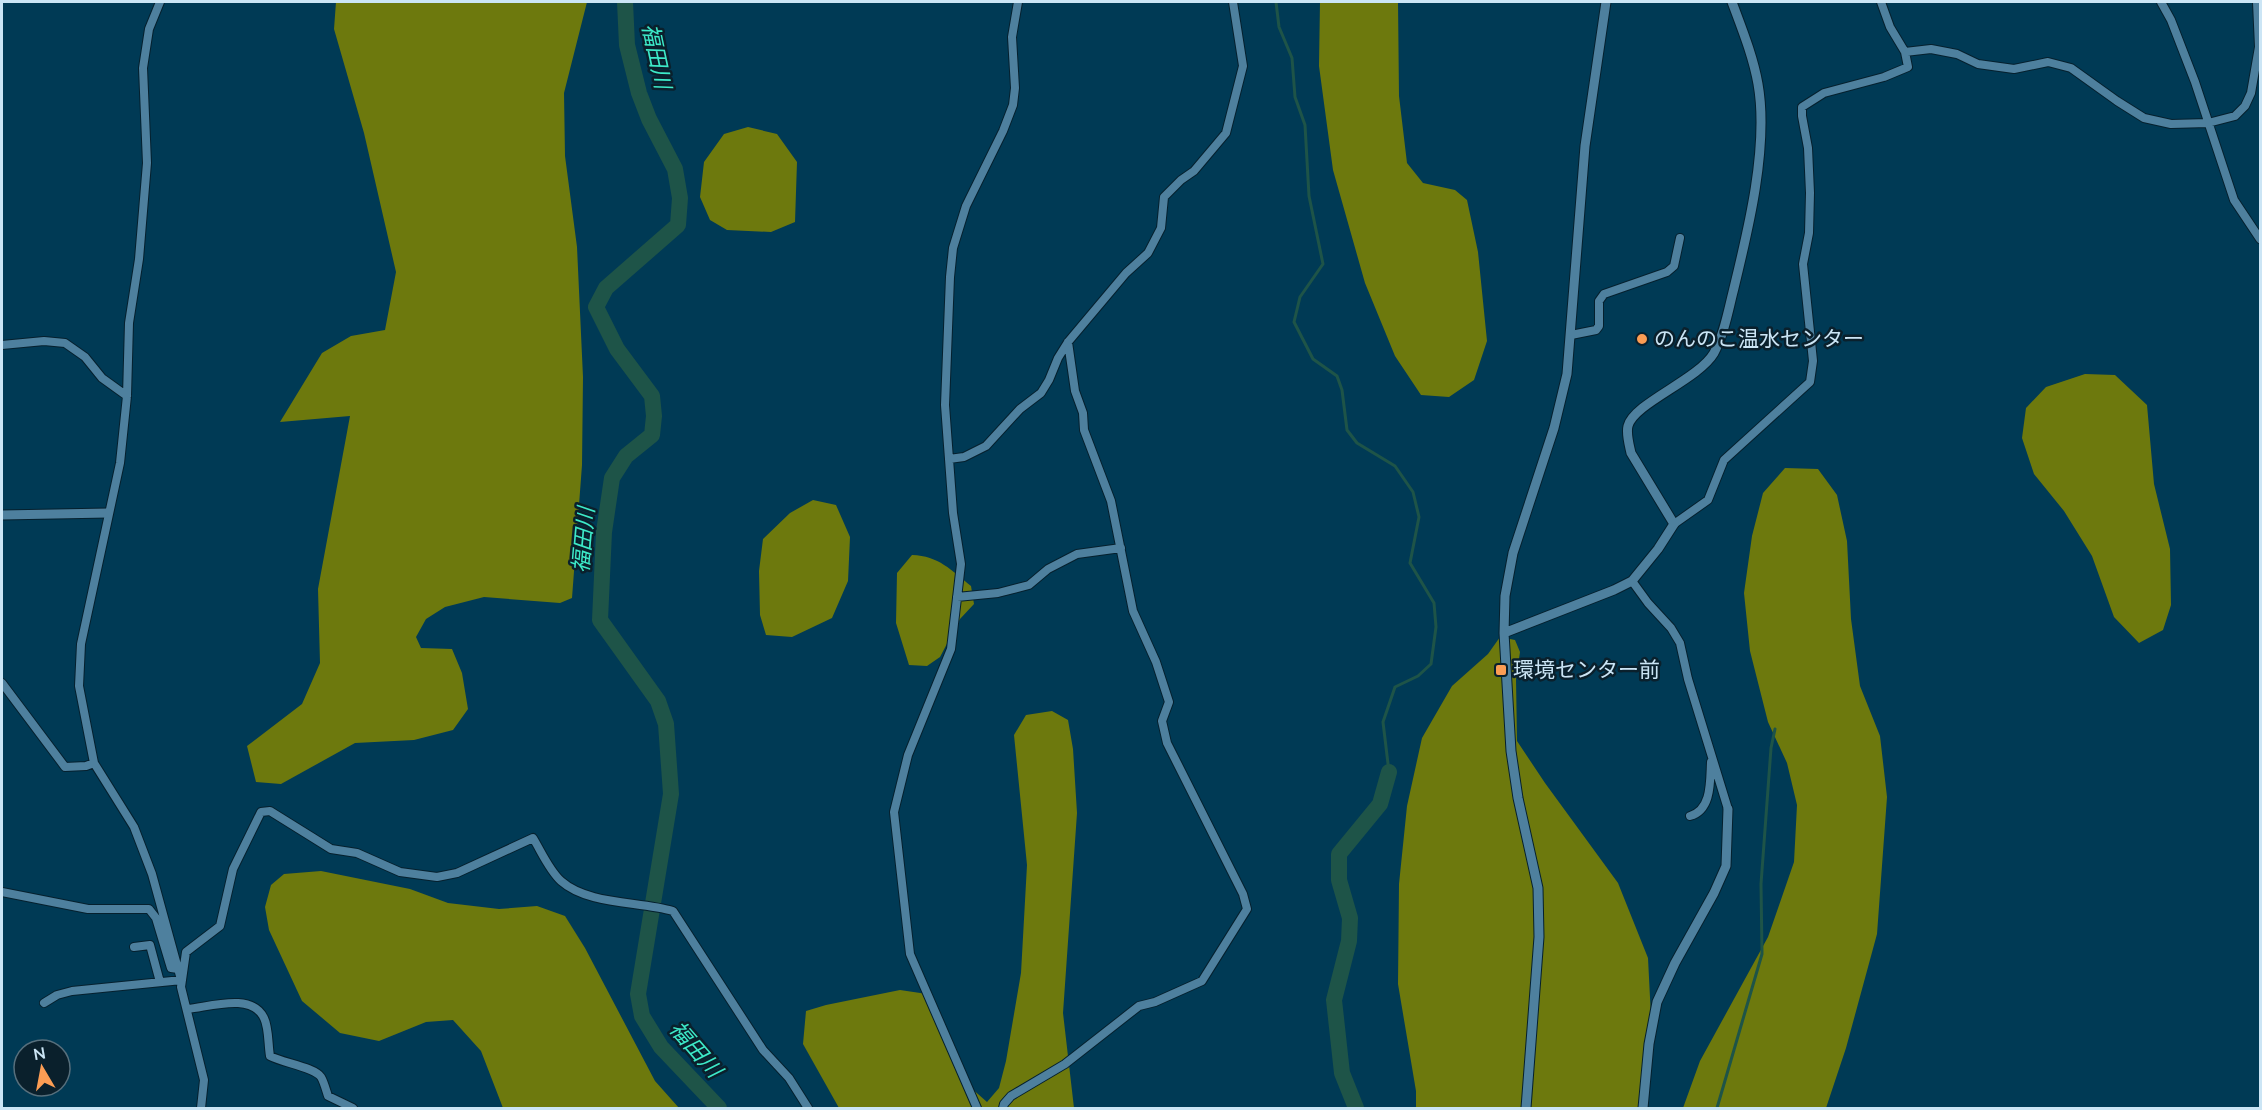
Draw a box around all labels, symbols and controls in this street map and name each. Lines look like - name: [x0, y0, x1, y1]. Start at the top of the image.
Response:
- water label: 福田川: [636, 21, 678, 93]
- place label: のんのこ温水センター: [1654, 325, 1864, 351]
- marker: のんのこ温水センター: [1635, 332, 1649, 346]
- water label: 福田川: [566, 504, 600, 574]
- place label: 環境センター前: [1513, 656, 1660, 682]
- marker: 環境センター前: [1494, 663, 1508, 677]
- water label: 福田川: [664, 1015, 730, 1085]
- north arrow: [12, 1038, 72, 1098]
- text: N: [32, 1042, 47, 1064]

